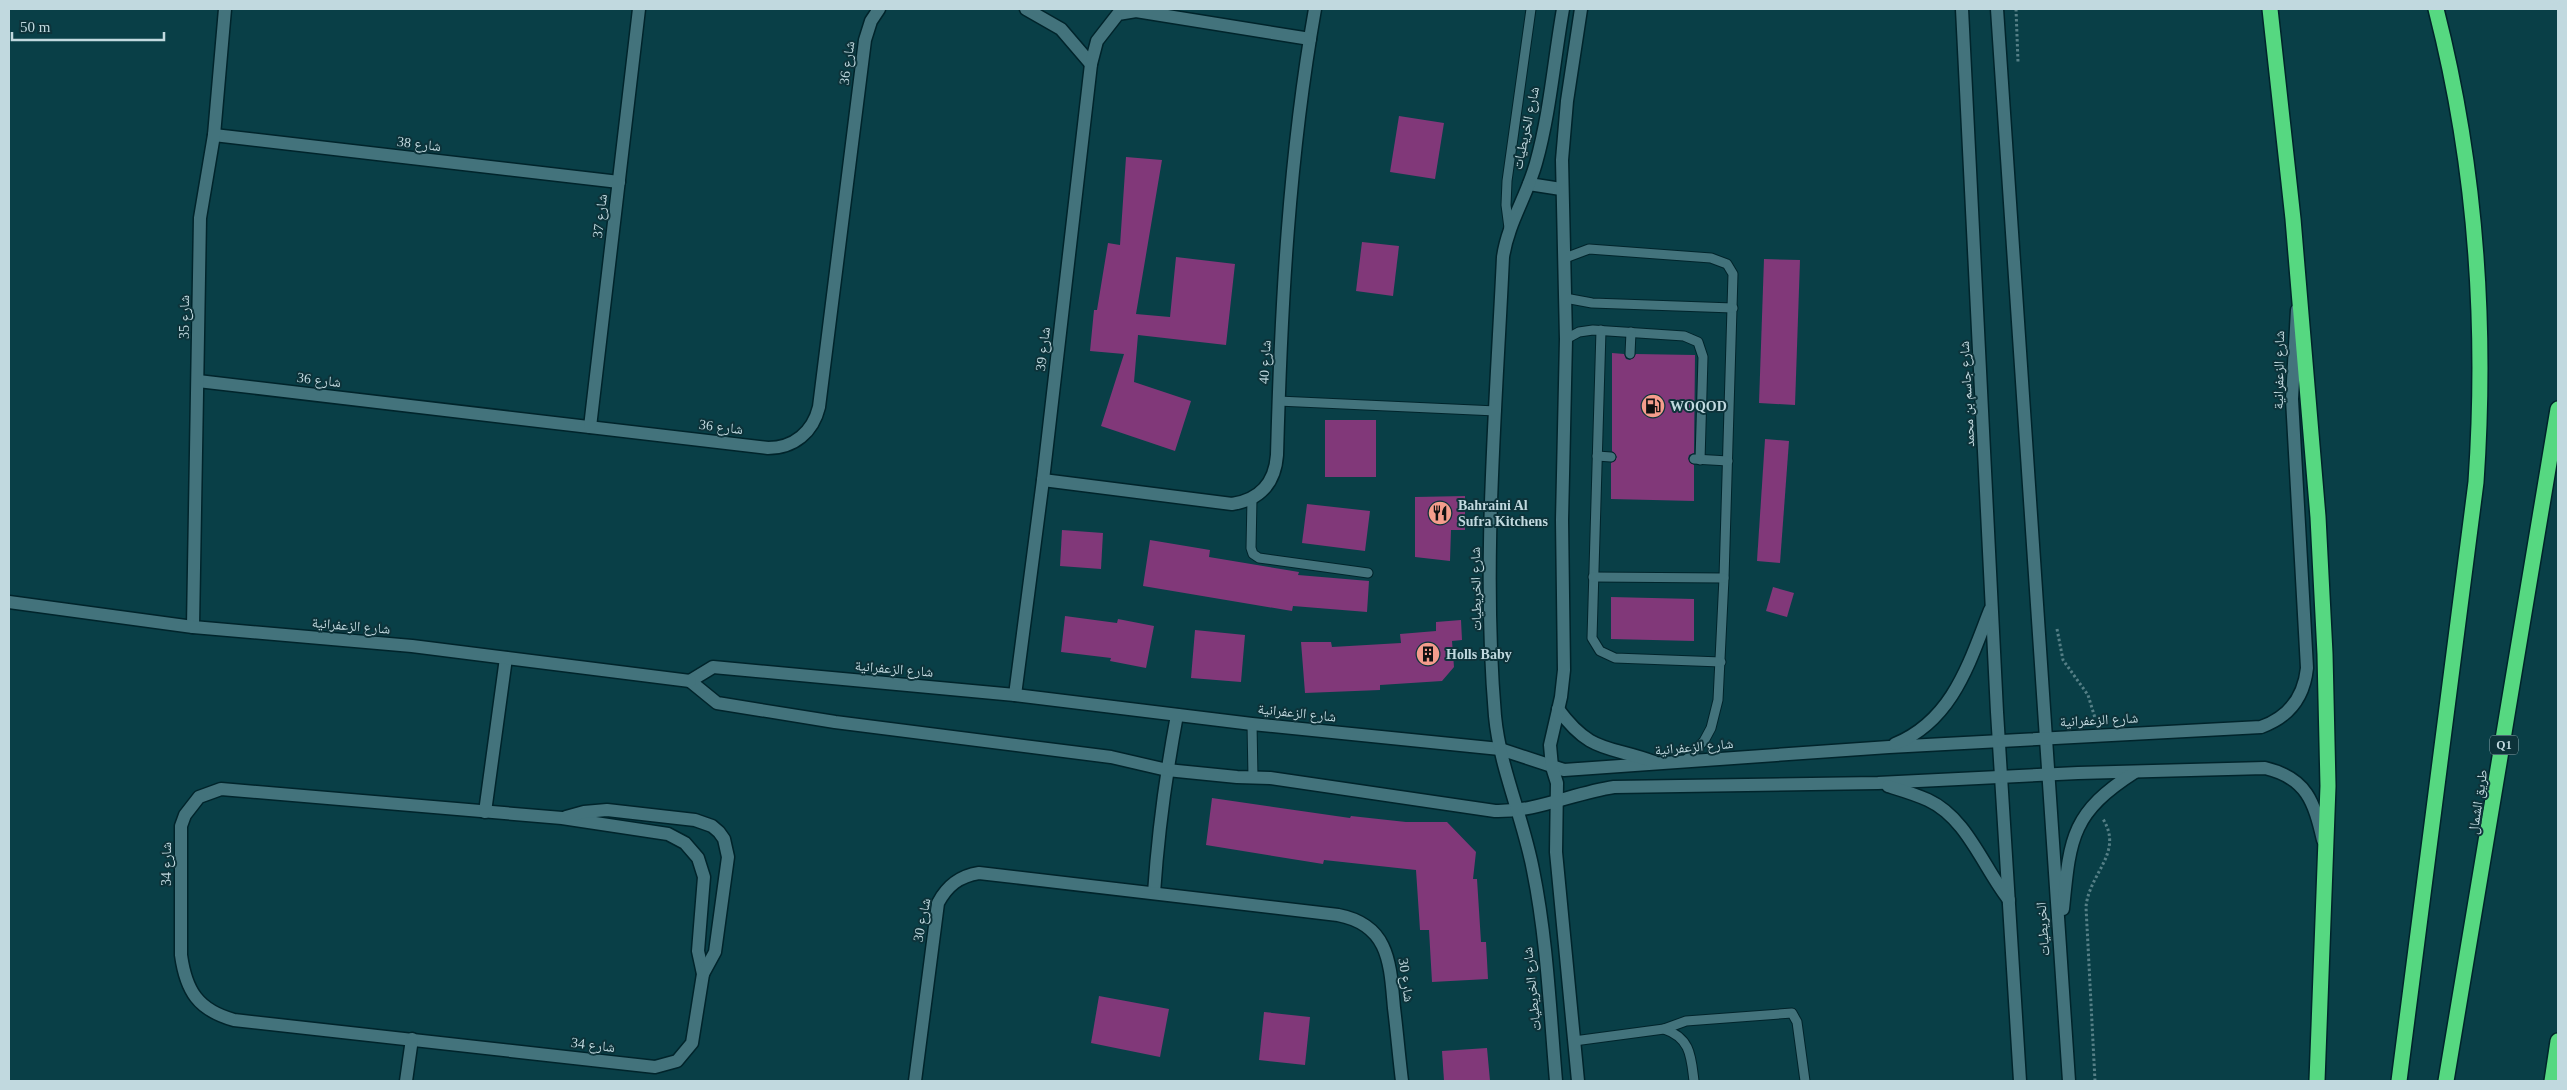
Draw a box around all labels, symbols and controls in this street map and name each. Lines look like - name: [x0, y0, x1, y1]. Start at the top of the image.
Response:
- scale bar: [12, 10, 165, 42]
- text: 50 m: [20, 19, 51, 35]
- street label: شارع 36: [837, 40, 859, 86]
- street label: شارع الخريطيات: [1510, 85, 1544, 171]
- street label: شارع 38: [396, 134, 442, 156]
- street label: شارع 37: [590, 193, 612, 239]
- street label: شارع 35: [177, 295, 194, 339]
- street label: شارع 39: [1033, 326, 1055, 372]
- street label: شارع الزعفرانية: [2271, 330, 2289, 410]
- street label: شارع 40: [1256, 340, 1276, 385]
- street label: شارع جاسم بن محمد: [1957, 340, 1979, 447]
- street label: شارع 36: [296, 370, 342, 392]
- fuel station icon: WOQOD: [1640, 393, 1666, 419]
- place label: WOQOD: [1670, 399, 1727, 414]
- street label: شارع 36: [698, 417, 744, 439]
- place label: Bahraini Al Sufra Kitchens: [1458, 498, 1548, 529]
- restaurant icon: Bahraini Al Sufra Kitchens: [1427, 500, 1453, 526]
- street label: شارع الخريطيات: [1468, 547, 1486, 631]
- street label: شارع الزعفرانية: [311, 615, 391, 639]
- building icon: Holls Baby: [1415, 641, 1441, 667]
- place label: Holls Baby: [1446, 647, 1512, 662]
- street label: شارع الزعفرانية: [854, 658, 934, 682]
- street label: شارع الزعفرانية: [1257, 701, 1337, 727]
- street label: شارع الزعفرانية: [2059, 710, 2139, 732]
- street label: شارع الزعفرانية: [1654, 736, 1734, 760]
- road number: Q1: [2490, 736, 2518, 754]
- street label: طريق الشمال: [2465, 769, 2493, 836]
- street label: شارع 34: [159, 842, 176, 886]
- street label: شارع 30: [910, 897, 936, 943]
- street label: الخريطيات: [2034, 901, 2053, 957]
- street label: شارع الخريطيات: [1520, 946, 1546, 1032]
- street label: شارع 30: [1394, 957, 1416, 1003]
- street label: شارع 34: [570, 1035, 616, 1057]

